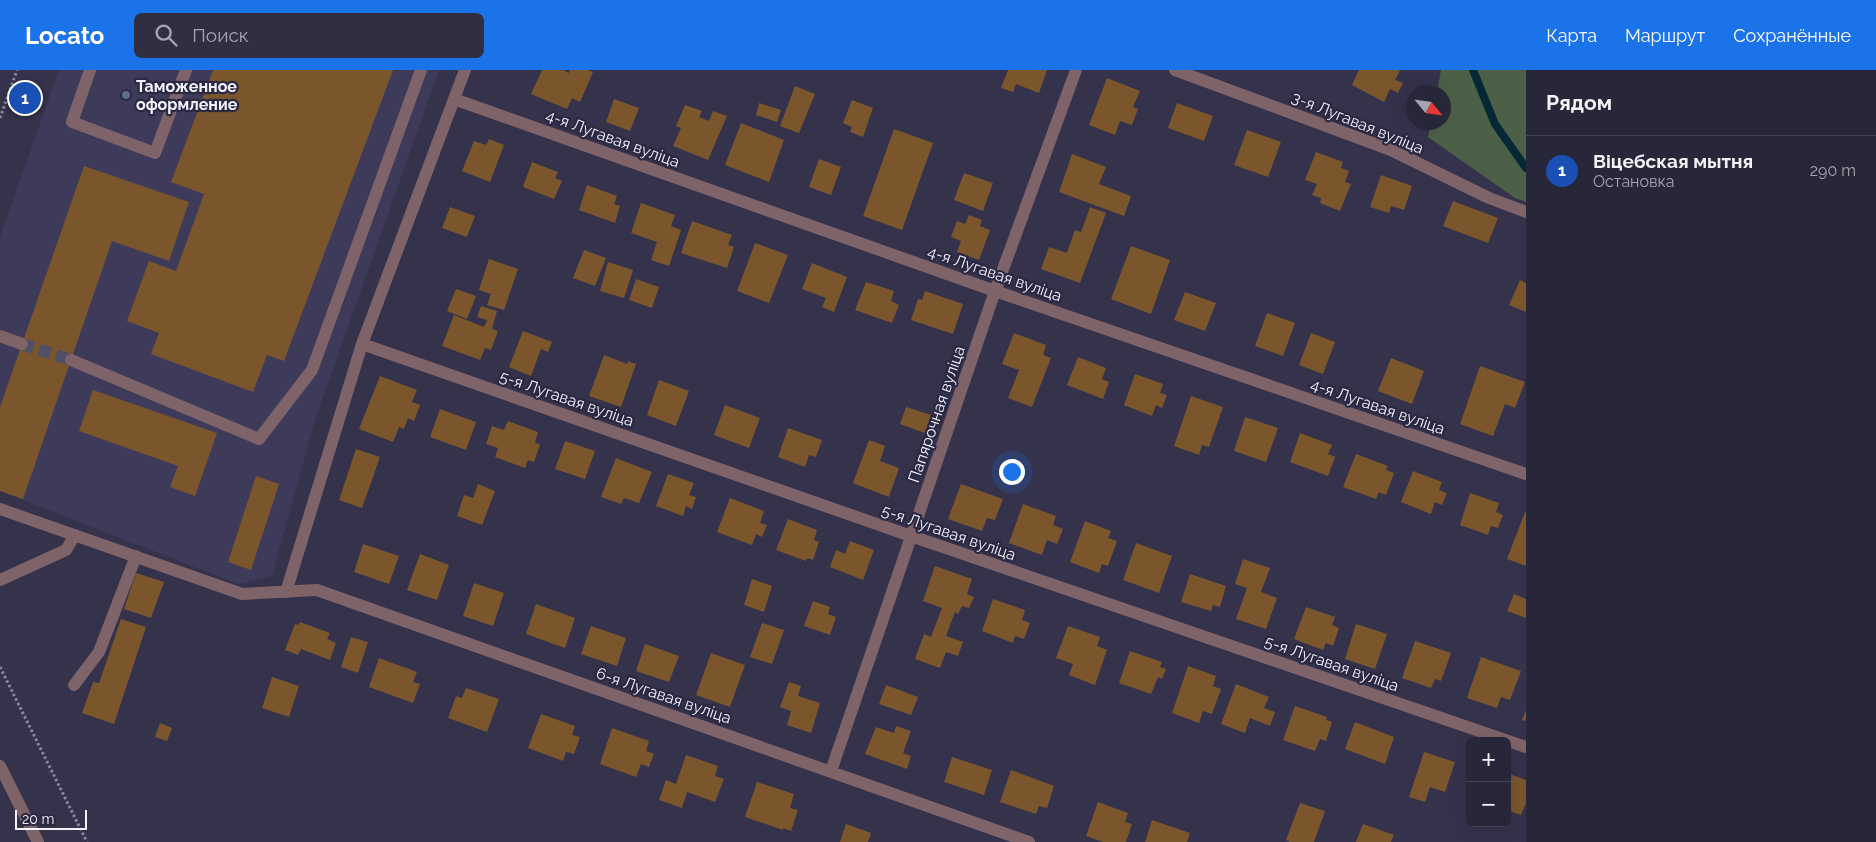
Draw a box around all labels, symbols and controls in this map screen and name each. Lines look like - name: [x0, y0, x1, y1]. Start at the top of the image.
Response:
- search box: [134, 13, 484, 58]
- text: Locato: [25, 21, 104, 50]
- icon: search: [152, 21, 180, 49]
- text: Поиск: [192, 24, 249, 46]
- text: Карта: [1546, 25, 1597, 46]
- text: Маршрут: [1625, 25, 1705, 46]
- text: Сохранённые: [1733, 25, 1851, 46]
- place label: Таможенное оформление: [136, 77, 238, 114]
- pin: 1: [9, 79, 41, 117]
- north arrow: [1406, 85, 1451, 130]
- street label: 3-я Лугавая вуліца: [1289, 87, 1427, 158]
- marker: Таможенное оформление: [120, 89, 132, 101]
- text: Рядом: [1546, 90, 1612, 115]
- street label: 4-я Лугавая вуліца: [543, 105, 682, 171]
- text: Віцебская мытня: [1593, 150, 1753, 172]
- text: 1: [1558, 161, 1566, 180]
- text: 290 m: [1810, 161, 1856, 180]
- text: Остановка: [1593, 172, 1675, 191]
- street label: 4-я Лугавая вуліца: [925, 242, 1064, 305]
- street label: Папярочная вуліца: [904, 343, 969, 485]
- street label: 5-я Лугавая вуліца: [497, 367, 636, 430]
- street label: 4-я Лугавая вуліца: [1308, 375, 1447, 438]
- your location: [999, 459, 1025, 485]
- street label: 5-я Лугавая вуліца: [879, 501, 1018, 564]
- street label: 5-я Лугавая вуліца: [1262, 632, 1401, 695]
- street label: 6-я Лугавая вуліца: [594, 663, 734, 728]
- map controls: [1466, 737, 1511, 827]
- button: +: [1466, 737, 1511, 782]
- button: −: [1466, 782, 1511, 827]
- scale bar: [15, 807, 88, 830]
- text: 20 m: [22, 811, 54, 827]

